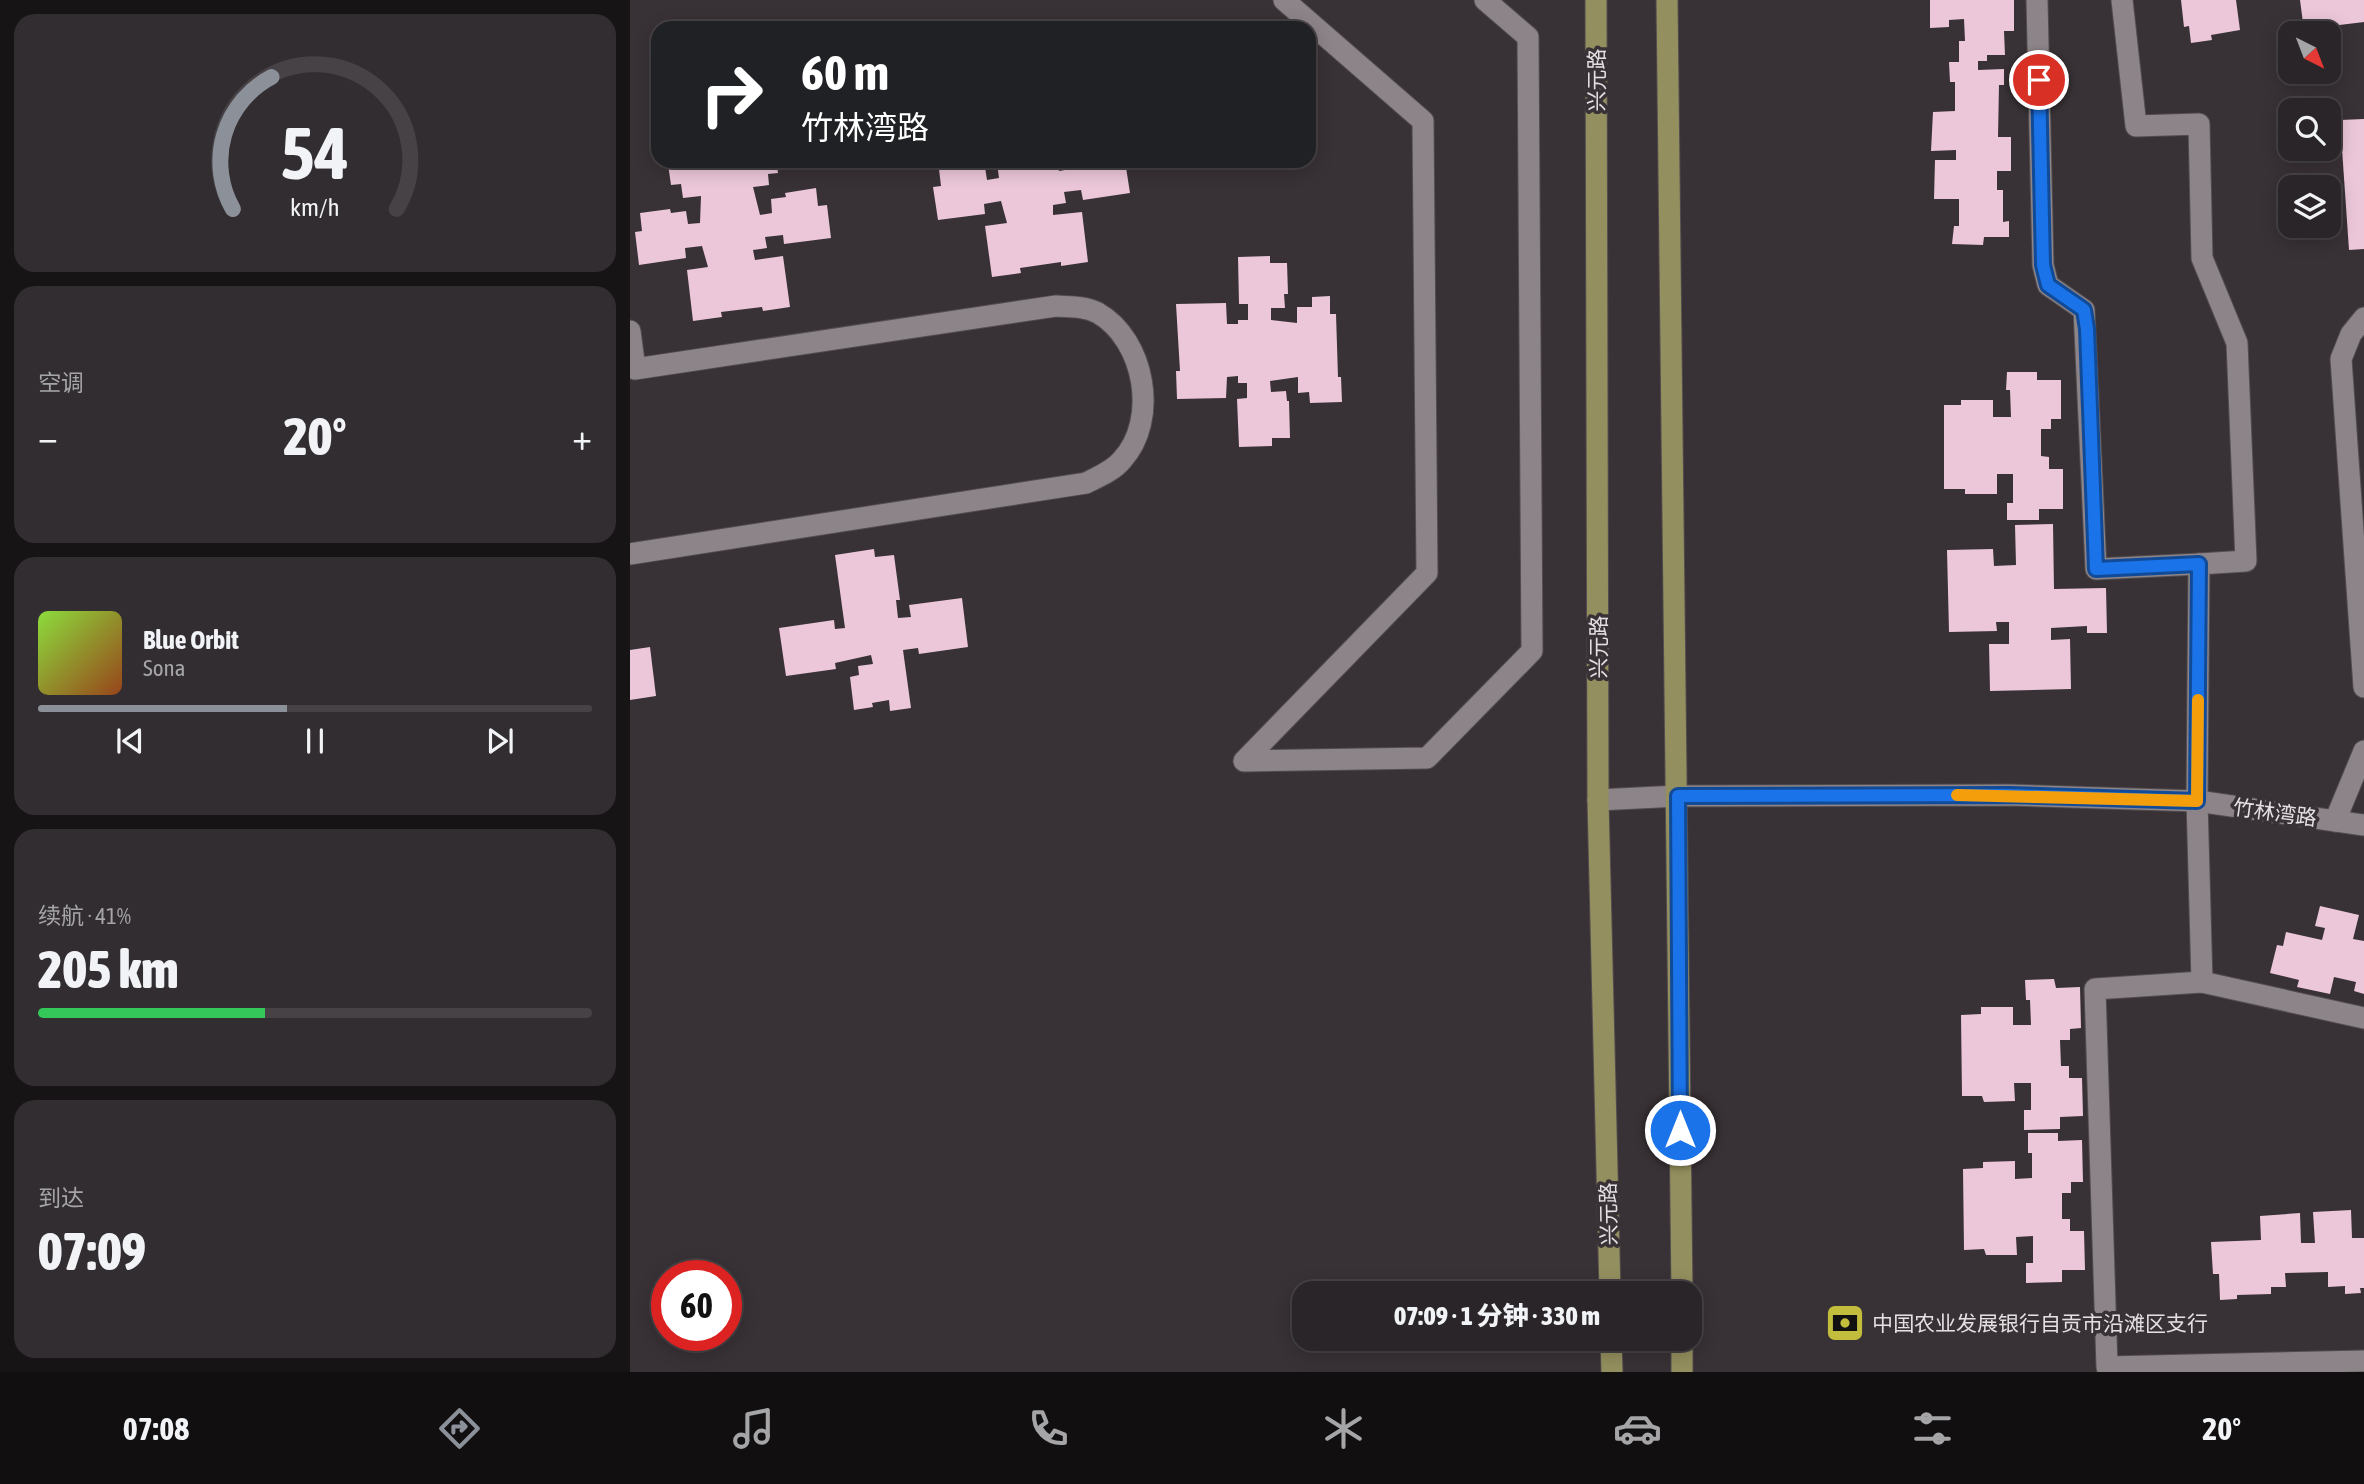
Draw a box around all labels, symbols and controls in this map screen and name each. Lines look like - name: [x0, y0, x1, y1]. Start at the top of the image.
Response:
- north arrow: [2278, 21, 2342, 84]
- map controls: [2278, 21, 2341, 238]
- text: 60 m: [801, 44, 889, 100]
- icon: right: [686, 49, 777, 140]
- street label: 兴元路: [1584, 49, 1608, 112]
- pin: [2009, 50, 2069, 110]
- icon: arrive: [2020, 61, 2058, 99]
- button: search: [2278, 98, 2341, 161]
- text: 竹林湾路: [801, 109, 929, 146]
- text: 54: [281, 111, 349, 194]
- button: layers: [2278, 175, 2341, 238]
- text: km/h: [290, 193, 340, 221]
- text: 空调: [38, 370, 84, 396]
- text: 20°: [283, 406, 347, 466]
- text: −: [38, 415, 58, 458]
- text: +: [572, 415, 592, 458]
- street label: 兴元路: [1586, 616, 1610, 679]
- text: Blue Orbit: [143, 625, 239, 655]
- text: Sona: [143, 655, 185, 681]
- icon: previous: [111, 722, 149, 760]
- icon: pause: [296, 722, 334, 760]
- icon: next: [481, 722, 519, 760]
- street label: 竹林湾路: [2232, 794, 2318, 830]
- text: 续航 · 41%: [38, 903, 131, 929]
- text: 205 km: [38, 939, 179, 999]
- position arrow: [1643, 1093, 1717, 1167]
- street label: 兴元路: [1595, 1182, 1621, 1246]
- text: 到达: [38, 1185, 84, 1211]
- text: 07:09: [38, 1221, 146, 1281]
- speed limit sign: 60: [651, 1260, 742, 1351]
- text: 07:09 · 1 分钟 · 330 m: [1394, 1301, 1600, 1331]
- bank icon: 中国农业发展银行自贡市沿滩区支行: [1824, 1302, 1866, 1344]
- place label: 中国农业发展银行自贡市沿滩区支行: [1872, 1311, 2208, 1335]
- icon: directions: [435, 1404, 484, 1453]
- icon: music: [729, 1404, 778, 1453]
- icon: phone: [1024, 1404, 1073, 1453]
- icon: climate: [1319, 1404, 1368, 1453]
- icon: car: [1613, 1404, 1662, 1453]
- icon: filters: [1908, 1404, 1957, 1453]
- text: 07:08: [123, 1410, 189, 1447]
- text: 20°: [2202, 1410, 2241, 1447]

